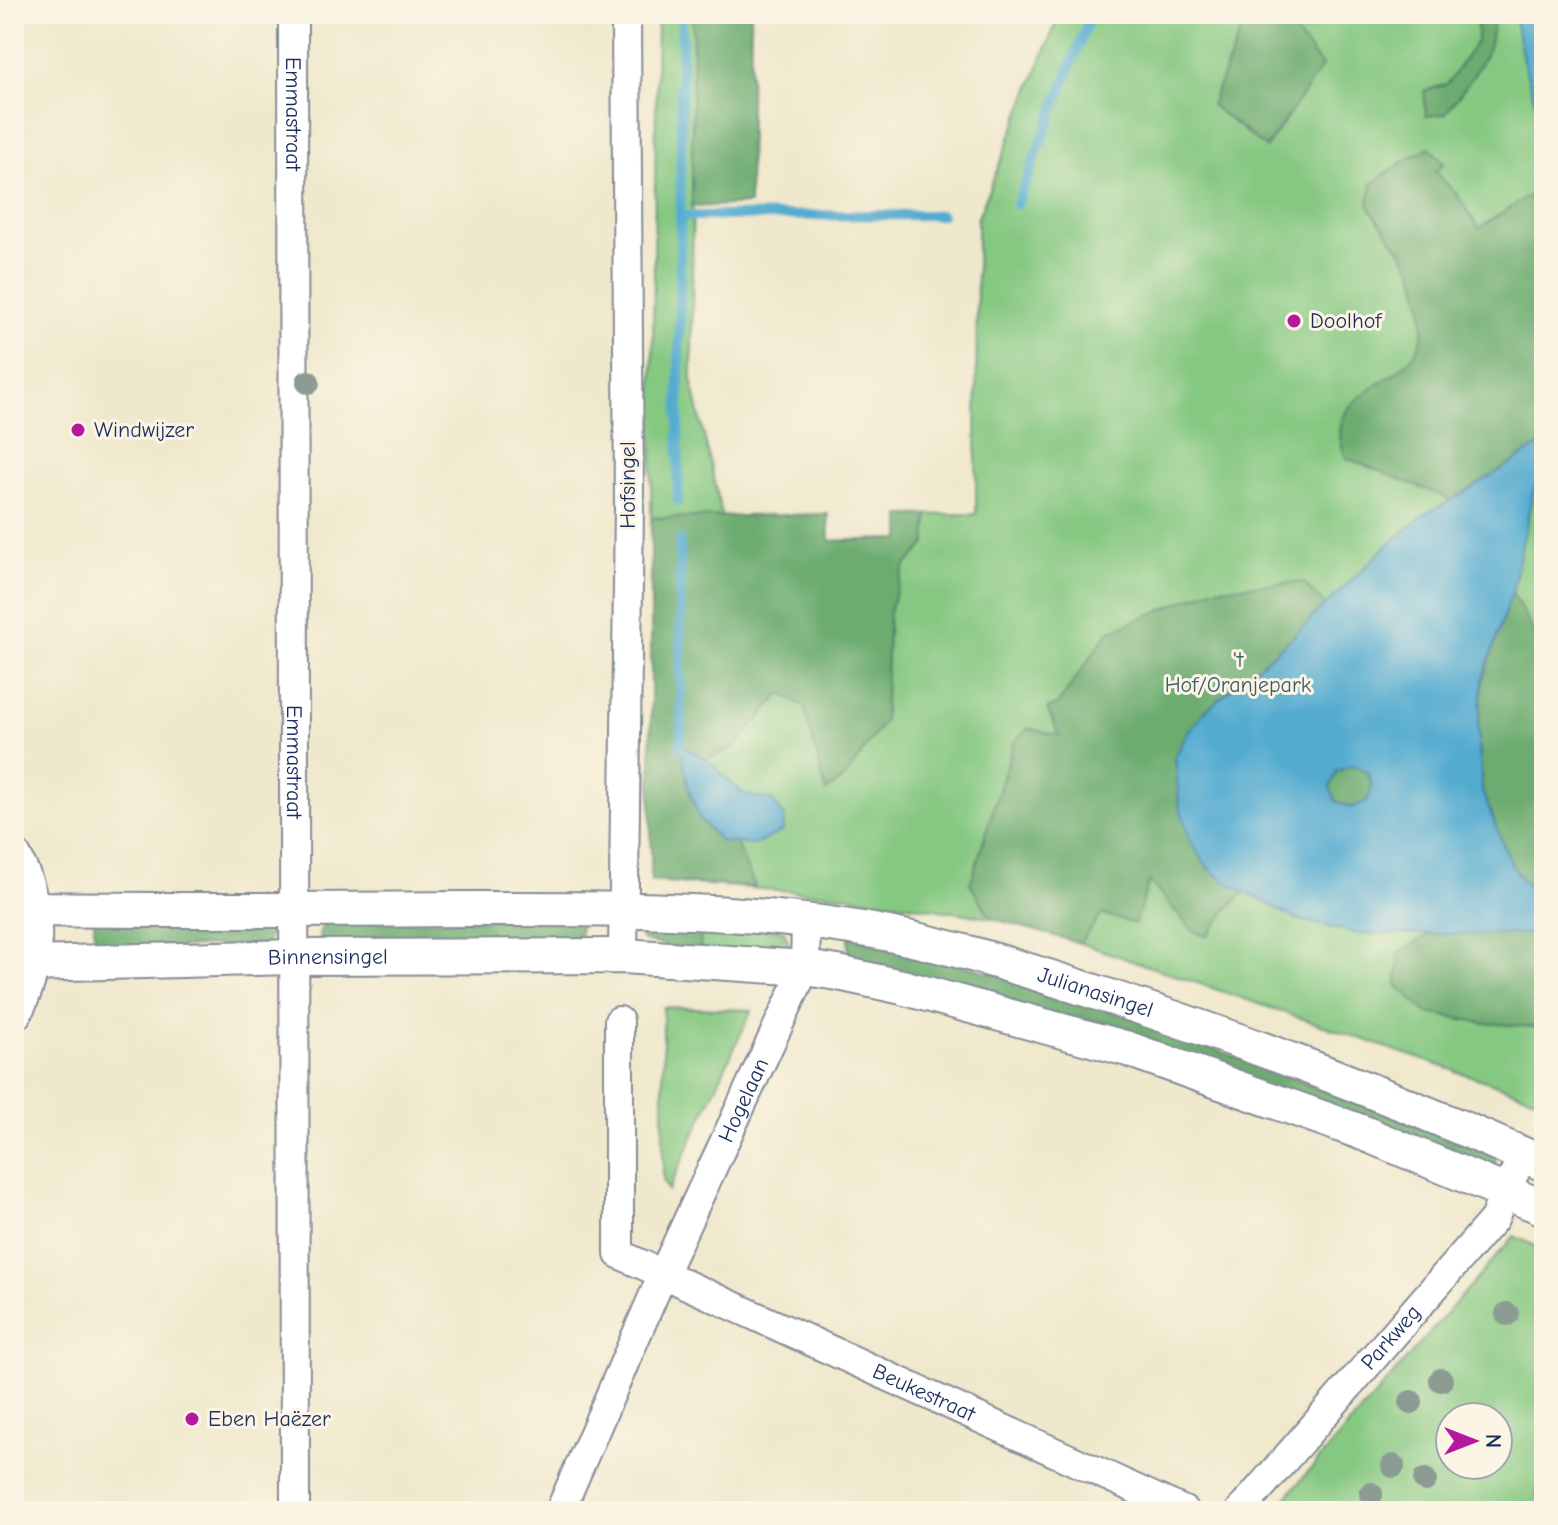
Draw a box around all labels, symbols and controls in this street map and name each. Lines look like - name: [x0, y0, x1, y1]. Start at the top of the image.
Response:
- street label: Emmastraat: [280, 57, 306, 172]
- place label: Doolhof: [1310, 308, 1383, 334]
- marker: Doolhof: [1285, 312, 1303, 330]
- place label: Windwijzer: [94, 417, 194, 443]
- marker: Windwijzer: [69, 421, 87, 439]
- street label: Hofsingel: [615, 441, 641, 529]
- park label: 't Hof/Oranjepark: [1165, 647, 1312, 698]
- street label: Emmastraat: [281, 705, 307, 820]
- street label: Binnensingel: [268, 944, 388, 971]
- street label: Julianasingel: [1034, 961, 1156, 1023]
- street label: Hogelaan: [713, 1054, 774, 1146]
- street label: Parkweg: [1356, 1300, 1426, 1375]
- street label: Beukestraat: [869, 1358, 980, 1428]
- north arrow: [1434, 1401, 1514, 1481]
- place label: Eben Haëzer: [208, 1406, 331, 1432]
- marker: Eben Haëzer: [183, 1410, 201, 1428]
- text: N: [1480, 1434, 1506, 1448]

